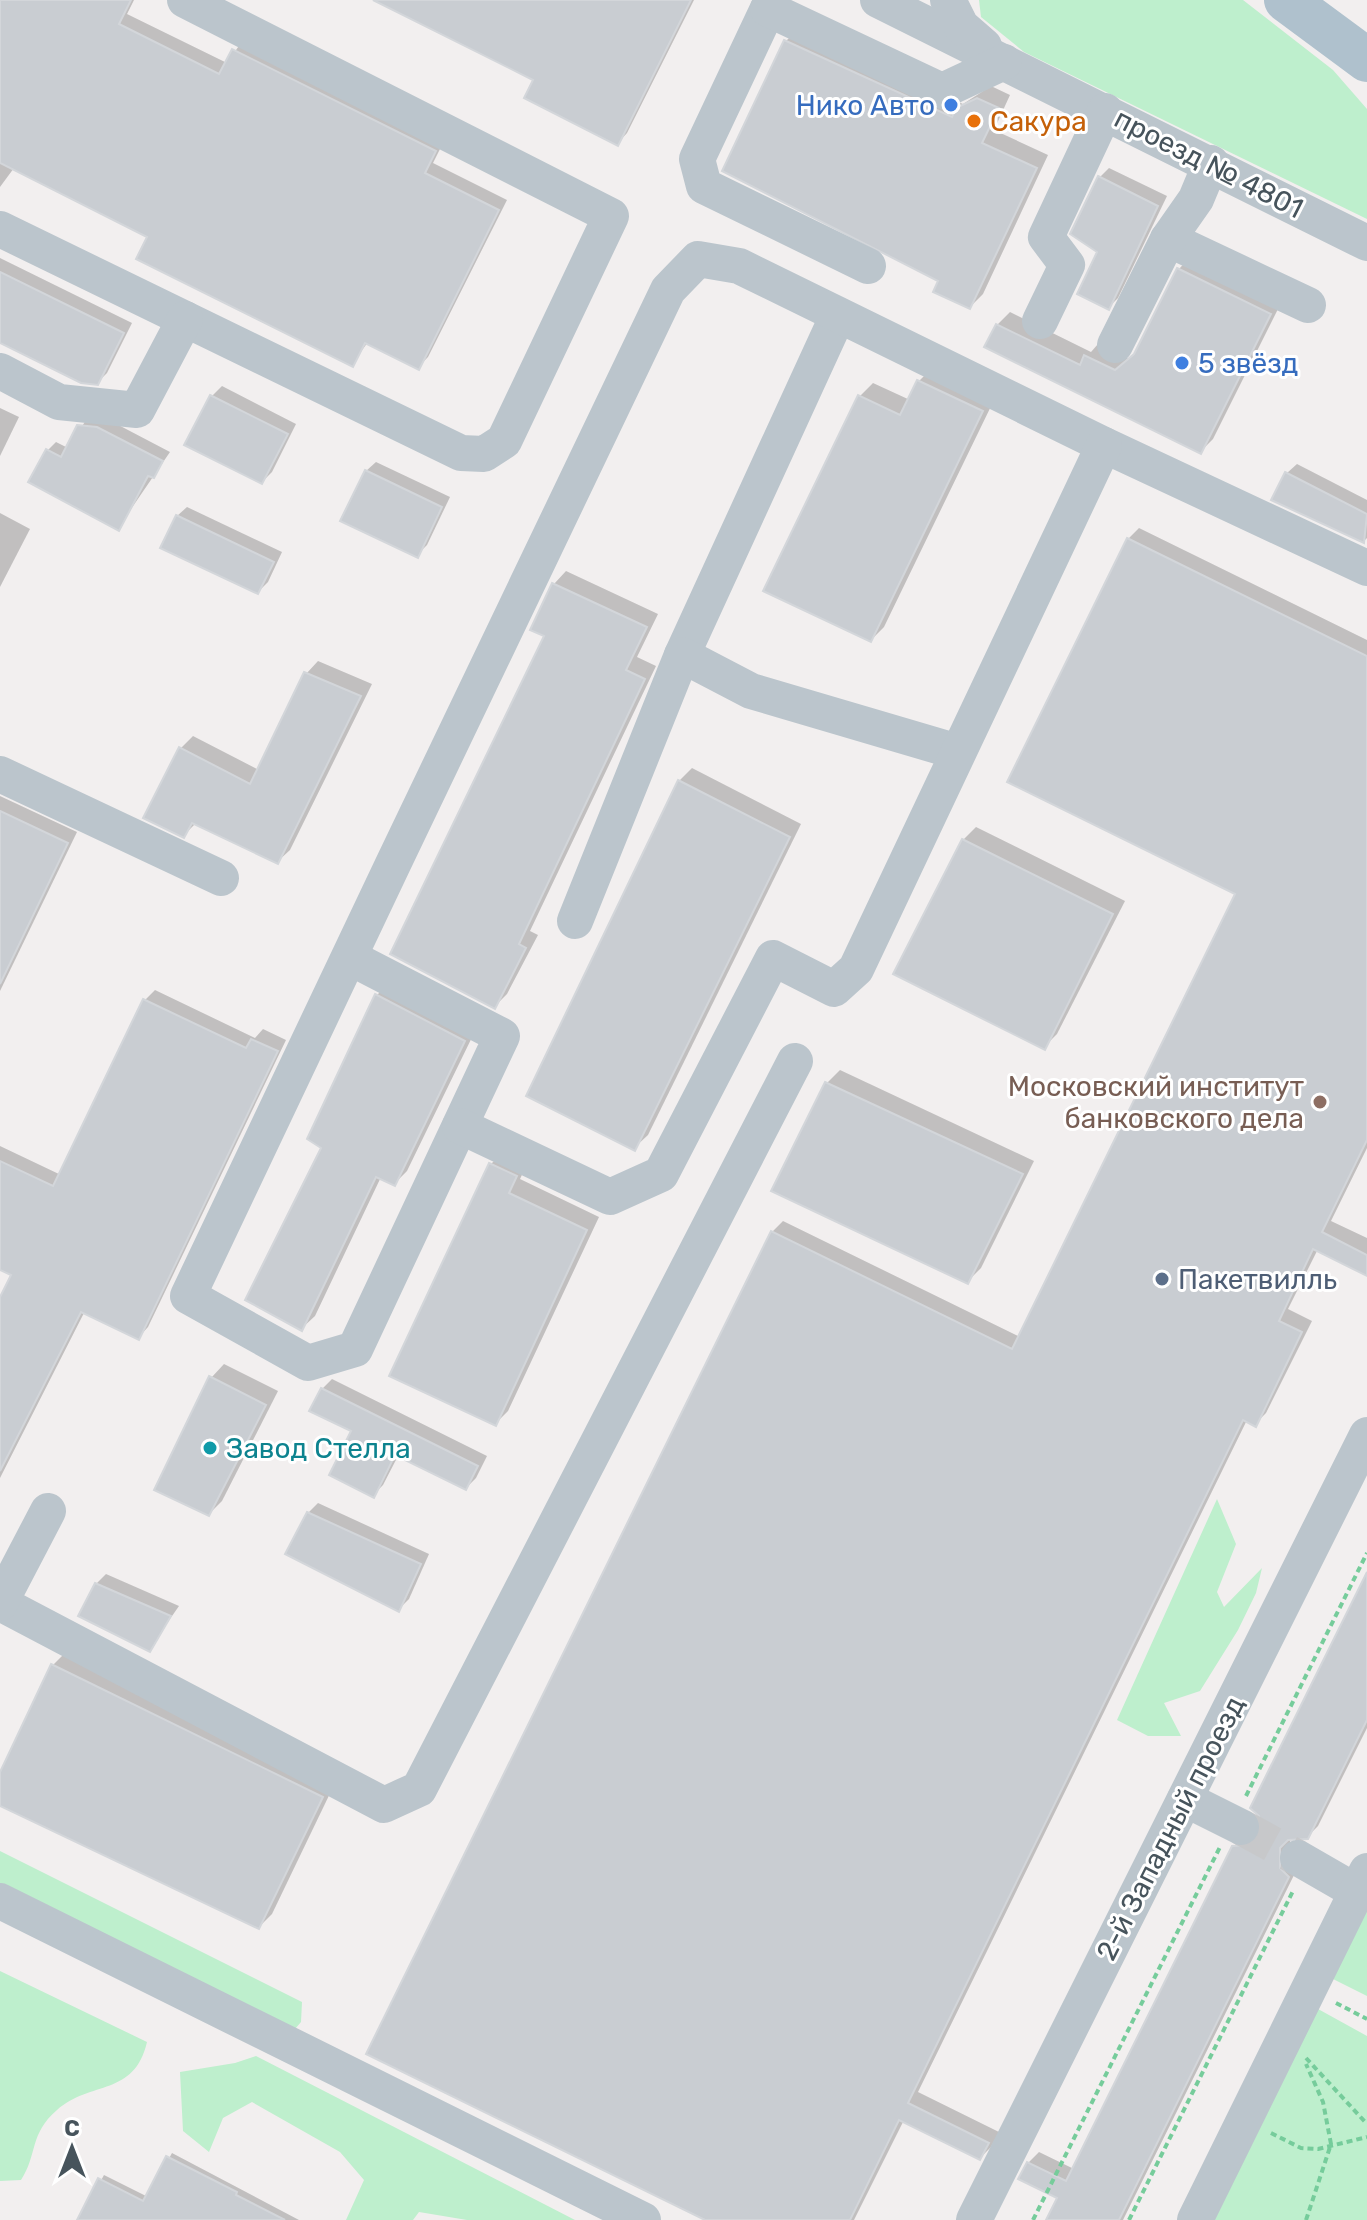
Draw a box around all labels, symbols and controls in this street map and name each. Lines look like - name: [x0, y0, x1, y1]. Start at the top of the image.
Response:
- place label: Нико Авто: [796, 89, 935, 122]
- marker: Нико Авто: [942, 96, 960, 114]
- street label: проезд № 4801: [1109, 102, 1309, 225]
- place label: Сакура: [990, 105, 1087, 138]
- marker: Сакура: [965, 112, 983, 130]
- place label: 5 звёзд: [1198, 347, 1298, 380]
- marker: 5 звёзд: [1173, 354, 1191, 372]
- place label: Московский институт банковского дела: [1008, 1070, 1304, 1135]
- marker: Московский институт банковского дела: [1311, 1093, 1329, 1111]
- place label: Пакетвилль: [1178, 1263, 1337, 1296]
- marker: Пакетвилль: [1153, 1270, 1171, 1288]
- place label: Завод Стелла: [226, 1432, 411, 1465]
- marker: Завод Стелла: [201, 1439, 219, 1457]
- street label: 2-й Западный проезд: [1089, 1691, 1251, 1966]
- north arrow: [32, 2108, 112, 2188]
- text: С: [64, 2115, 80, 2142]

